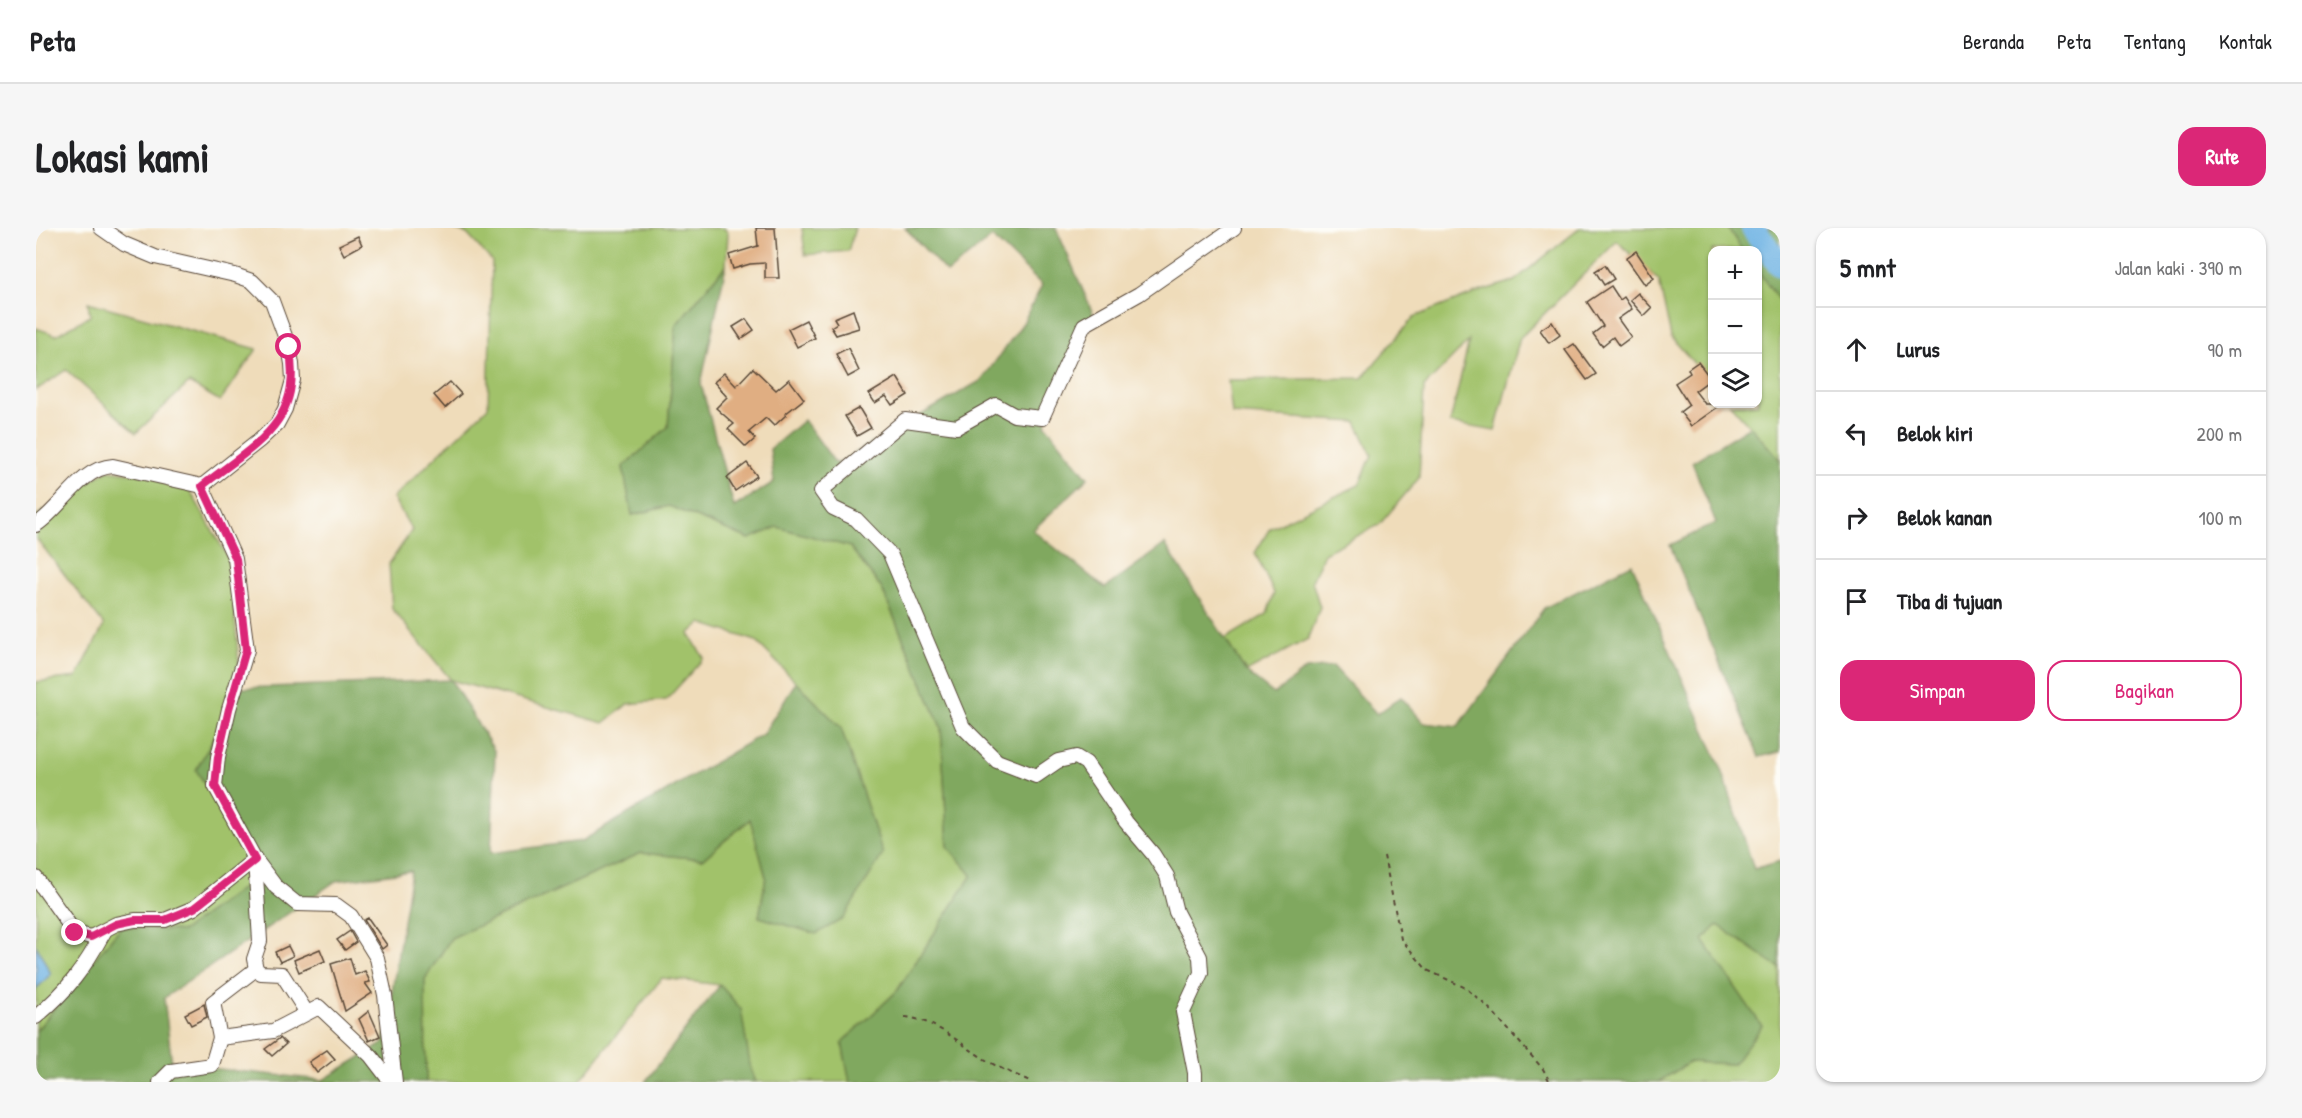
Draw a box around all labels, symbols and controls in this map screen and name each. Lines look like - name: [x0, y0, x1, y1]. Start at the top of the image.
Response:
- text: Peta: [30, 22, 75, 60]
- text: Beranda: [1963, 27, 2024, 56]
- text: Peta: [2057, 27, 2091, 56]
- text: Tentang: [2124, 27, 2186, 56]
- text: Kontak: [2219, 27, 2272, 56]
- button: Rute: [2178, 127, 2266, 186]
- text: Lokasi kami: [36, 128, 210, 185]
- map controls: [1708, 246, 1762, 408]
- button: +: [1708, 246, 1762, 300]
- text: 5 mnt: [1840, 250, 1895, 285]
- text: Jalan kaki · 390 m: [2114, 254, 2242, 281]
- button: −: [1708, 300, 1762, 354]
- route start: [275, 333, 301, 359]
- icon: ahead: [1840, 333, 1873, 366]
- text: Lurus: [1897, 334, 1940, 364]
- text: 90 m: [2208, 336, 2242, 363]
- button: layers: [1708, 354, 1762, 408]
- icon: left: [1840, 417, 1873, 450]
- text: Belok kiri: [1897, 418, 1973, 448]
- text: 200 m: [2197, 420, 2242, 447]
- icon: right: [1840, 501, 1873, 534]
- text: Belok kanan: [1897, 502, 1992, 532]
- text: 100 m: [2199, 504, 2242, 531]
- icon: arrive: [1840, 585, 1873, 618]
- text: Tiba di tujuan: [1897, 586, 2002, 616]
- button: Simpan: [1840, 660, 2035, 721]
- button: Bagikan: [2047, 660, 2242, 721]
- route end: [61, 919, 87, 945]

